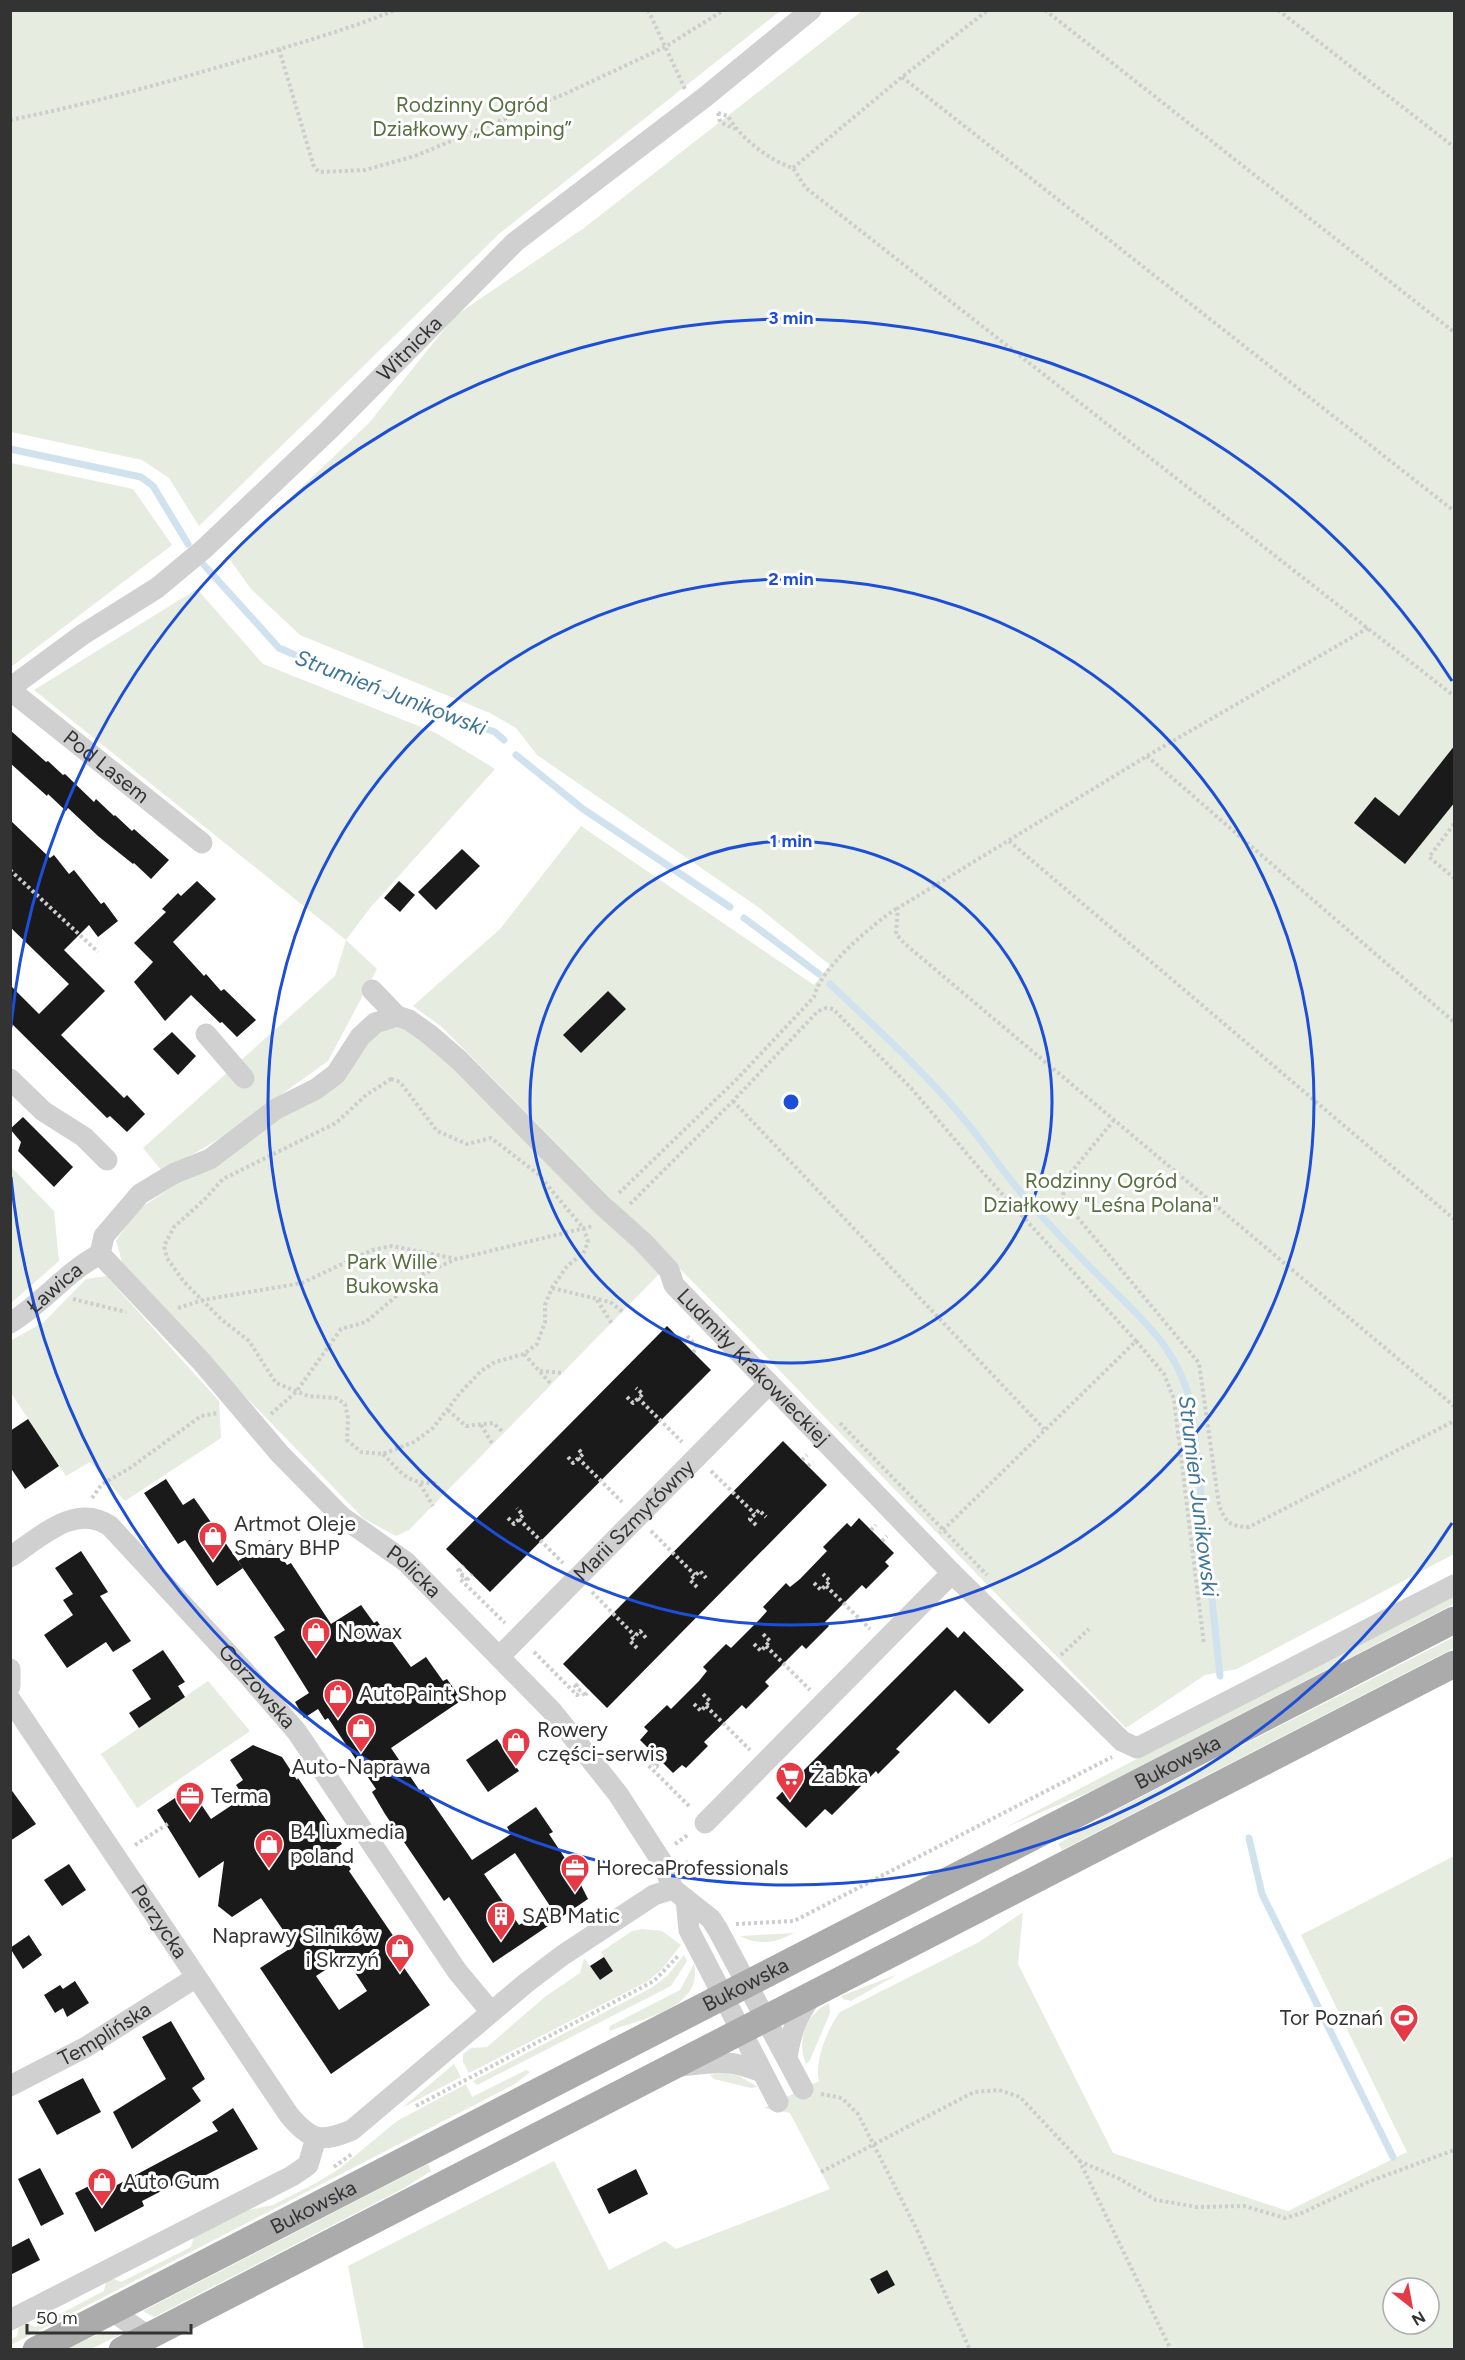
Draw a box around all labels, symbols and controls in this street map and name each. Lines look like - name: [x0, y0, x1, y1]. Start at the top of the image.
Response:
- park label: Rodzinny Ogród Działkowy „Camping”: [372, 92, 572, 141]
- text: 3 min: [769, 307, 813, 329]
- street label: Witnicka: [372, 310, 447, 386]
- text: 2 min: [768, 568, 814, 590]
- water label: Strumień Junikowski: [291, 644, 491, 742]
- street label: Pod Lasem: [59, 725, 154, 808]
- text: 1 min: [770, 830, 812, 852]
- centre of rings: [781, 1092, 801, 1112]
- park label: Rodzinny Ogród Działkowy "Leśna Polana": [983, 1168, 1219, 1217]
- park label: Park Wille Bukowska: [345, 1249, 439, 1298]
- street label: Ławica: [22, 1257, 87, 1318]
- street label: Ludmiły Krakowieckiej: [672, 1283, 835, 1451]
- water label: Strumień Junikowski: [1173, 1394, 1224, 1599]
- street label: Marii Szmytówny: [568, 1454, 699, 1586]
- place label: Artmot Oleje Smary BHP: [234, 1511, 356, 1560]
- shop icon: Artmot Oleje Smary BHP: [197, 1520, 229, 1562]
- street label: Policka: [382, 1539, 447, 1603]
- shop icon: Nowax: [300, 1616, 332, 1658]
- place label: Nowax: [337, 1619, 402, 1644]
- street label: Gorzowska: [214, 1639, 301, 1734]
- shop icon: AutoPaint Shop: [322, 1678, 354, 1720]
- place label: AutoPaint Shop: [359, 1681, 507, 1706]
- shop icon: Auto-Naprawa: [345, 1712, 377, 1754]
- place label: Rowery części-serwis: [537, 1717, 665, 1766]
- shop icon: Rowery części-serwis: [500, 1726, 532, 1768]
- street label: Bukowska: [1130, 1729, 1225, 1794]
- place label: Auto-Naprawa: [292, 1754, 430, 1779]
- supermarket icon: Żabka: [774, 1760, 806, 1802]
- place label: Żabka: [811, 1763, 868, 1788]
- office icon: Terma: [174, 1780, 206, 1822]
- place label: Terma: [211, 1783, 268, 1808]
- place label: B4 luxmedia poland: [290, 1819, 405, 1868]
- shop icon: B4 luxmedia poland: [253, 1828, 285, 1870]
- office icon: HorecaProfessionals: [559, 1852, 591, 1894]
- place label: HorecaProfessionals: [596, 1855, 789, 1880]
- street label: Perzycka: [126, 1880, 193, 1963]
- building icon: SAB Matic: [485, 1900, 517, 1942]
- place label: SAB Matic: [522, 1903, 620, 1928]
- place label: Naprawy Silników i Skrzyń: [212, 1923, 380, 1972]
- shop icon: Naprawy Silników i Skrzyń: [384, 1932, 416, 1974]
- street label: Bukowska: [698, 1952, 793, 2017]
- street label: Templińska: [54, 1996, 155, 2071]
- sports icon: Tor Poznań: [1388, 2002, 1420, 2044]
- place label: Tor Poznań: [1280, 2005, 1383, 2030]
- shop icon: Auto Gum: [86, 2166, 118, 2208]
- place label: Auto Gum: [123, 2169, 220, 2194]
- street label: Bukowska: [266, 2174, 360, 2239]
- north arrow: [1381, 2276, 1441, 2336]
- scale bar: [27, 2297, 190, 2335]
- text: 50 m: [36, 2307, 78, 2329]
- text: N: [1408, 2307, 1429, 2330]

